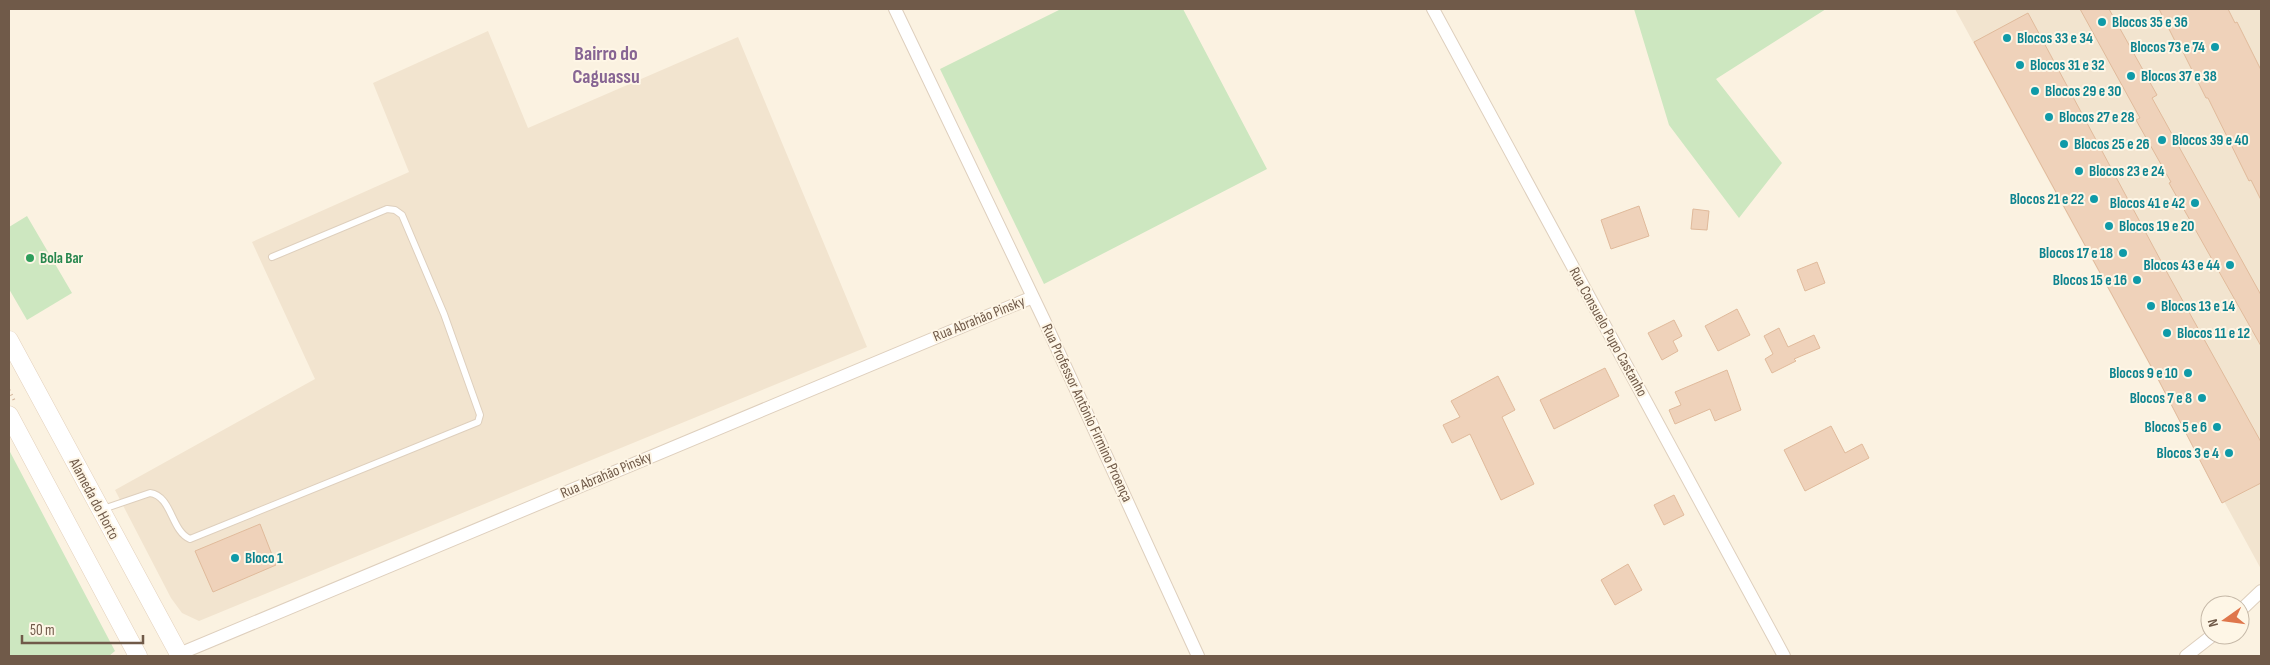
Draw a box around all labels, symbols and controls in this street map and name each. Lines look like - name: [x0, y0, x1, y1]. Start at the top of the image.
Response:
- place label: Blocos 35 e 36: [2112, 13, 2188, 32]
- marker: Blocos 35 e 36: [2096, 16, 2108, 28]
- place label: Blocos 33 e 34: [2017, 29, 2093, 48]
- marker: Blocos 33 e 34: [2001, 32, 2013, 44]
- place label: Blocos 73 e 74: [2130, 38, 2205, 57]
- marker: Blocos 73 e 74: [2209, 41, 2221, 53]
- district label: Bairro do Caguassu: [572, 42, 640, 89]
- place label: Blocos 31 e 32: [2030, 56, 2105, 75]
- marker: Blocos 31 e 32: [2014, 59, 2026, 71]
- place label: Blocos 37 e 38: [2141, 67, 2217, 86]
- marker: Blocos 37 e 38: [2125, 70, 2137, 82]
- place label: Blocos 29 e 30: [2045, 82, 2121, 101]
- marker: Blocos 29 e 30: [2029, 85, 2041, 97]
- place label: Blocos 27 e 28: [2059, 108, 2135, 127]
- marker: Blocos 27 e 28: [2043, 111, 2055, 123]
- place label: Blocos 39 e 40: [2172, 131, 2249, 150]
- marker: Blocos 39 e 40: [2156, 134, 2168, 146]
- place label: Blocos 25 e 26: [2074, 135, 2150, 154]
- marker: Blocos 25 e 26: [2058, 138, 2070, 150]
- place label: Blocos 23 e 24: [2089, 162, 2165, 181]
- marker: Blocos 23 e 24: [2073, 165, 2085, 177]
- place label: Blocos 21 e 22: [2010, 190, 2084, 209]
- marker: Blocos 21 e 22: [2088, 193, 2100, 205]
- place label: Blocos 41 e 42: [2110, 194, 2185, 213]
- marker: Blocos 41 e 42: [2189, 197, 2201, 209]
- place label: Blocos 19 e 20: [2119, 217, 2194, 236]
- marker: Blocos 19 e 20: [2103, 220, 2115, 232]
- place label: Blocos 17 e 18: [2039, 244, 2113, 263]
- marker: Blocos 17 e 18: [2117, 247, 2129, 259]
- place label: Bola Bar: [40, 249, 84, 268]
- marker: Bola Bar: [24, 252, 36, 264]
- place label: Blocos 43 e 44: [2144, 256, 2220, 275]
- marker: Blocos 43 e 44: [2224, 259, 2236, 271]
- street label: Rua Consuelo Pupo Castanho: [1565, 264, 1651, 400]
- place label: Blocos 15 e 16: [2053, 271, 2127, 290]
- marker: Blocos 15 e 16: [2131, 274, 2143, 286]
- street label: Rua Abrahão Pinsky: [930, 292, 1028, 346]
- place label: Blocos 13 e 14: [2161, 297, 2235, 316]
- marker: Blocos 13 e 14: [2145, 300, 2157, 312]
- street label: Rua Professor Antônio Firmino Proença: [1037, 321, 1137, 505]
- place label: Blocos 11 e 12: [2177, 324, 2250, 343]
- marker: Blocos 11 e 12: [2161, 327, 2173, 339]
- place label: Blocos 9 e 10: [2109, 364, 2178, 383]
- marker: Blocos 9 e 10: [2182, 367, 2194, 379]
- place label: Blocos 7 e 8: [2130, 389, 2192, 408]
- marker: Blocos 7 e 8: [2196, 392, 2208, 404]
- place label: Blocos 5 e 6: [2145, 418, 2207, 437]
- marker: Blocos 5 e 6: [2211, 421, 2223, 433]
- place label: Blocos 3 e 4: [2157, 444, 2219, 463]
- street label: Rua Abrahão Pinsky: [558, 447, 655, 503]
- marker: Blocos 3 e 4: [2223, 447, 2235, 459]
- street label: Alameda do Horto: [64, 454, 123, 543]
- place label: Bloco 1: [245, 549, 283, 568]
- marker: Bloco 1: [229, 552, 241, 564]
- north arrow: [2200, 595, 2250, 645]
- scale bar: [22, 612, 144, 644]
- text: N: [2204, 617, 2222, 629]
- text: 50 m: [30, 621, 55, 640]

